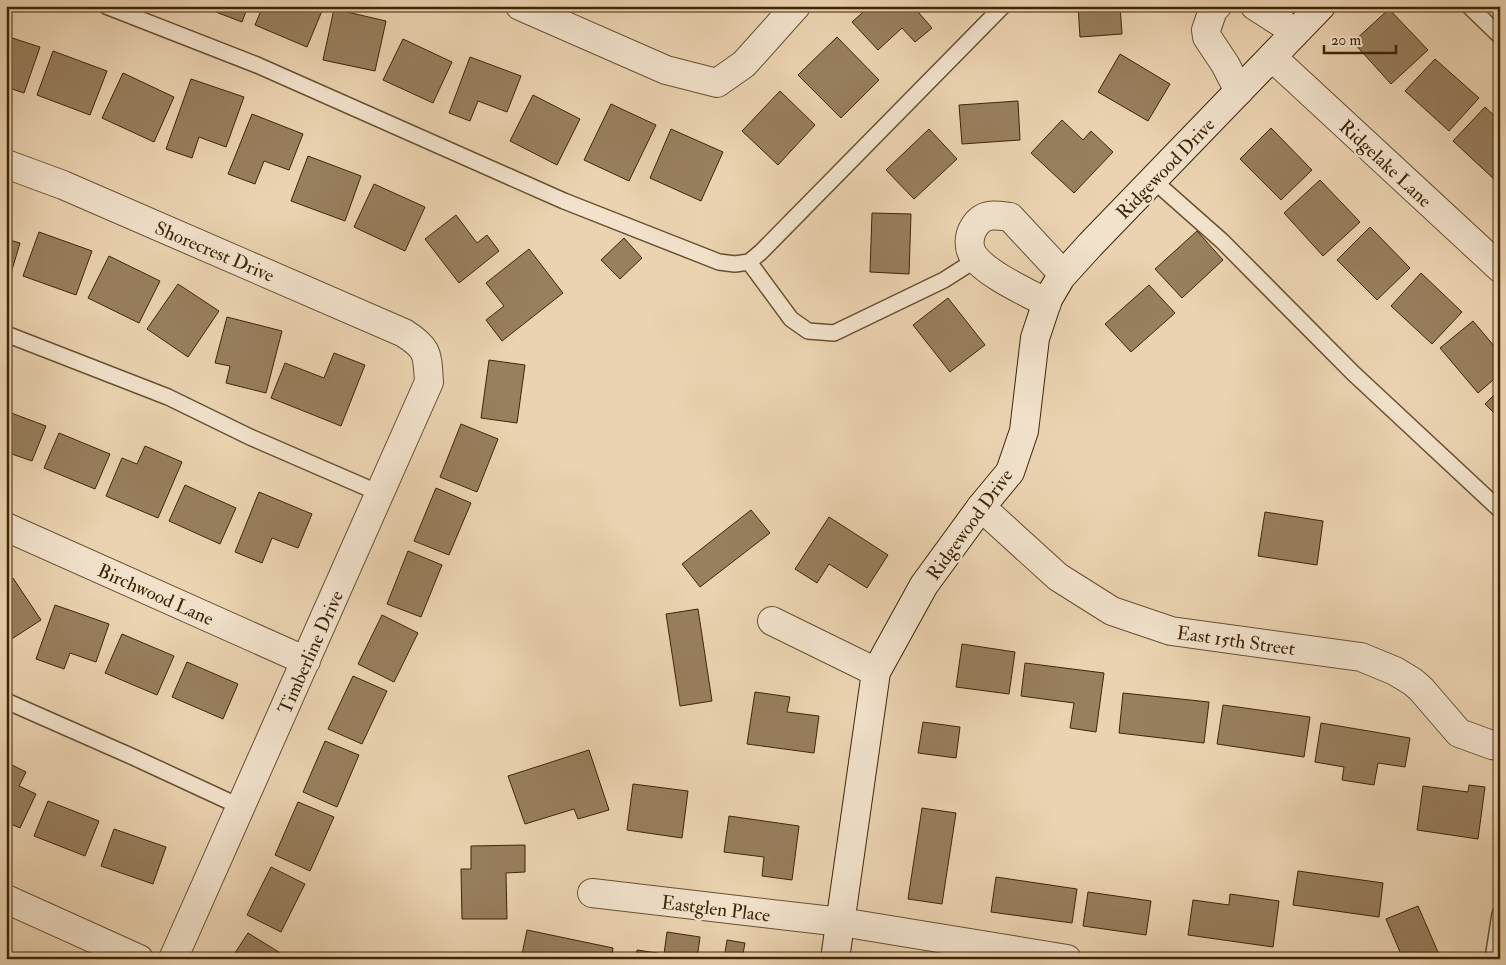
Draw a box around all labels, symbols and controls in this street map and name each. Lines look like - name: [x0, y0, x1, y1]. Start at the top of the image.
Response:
- scale bar: [1324, 22, 1396, 54]
- text: 20 m: [1331, 31, 1361, 50]
- street label: Ridgewood Drive: [1111, 113, 1220, 224]
- street label: Ridgelake Lane: [1334, 115, 1437, 213]
- street label: Shorecrest Drive: [151, 216, 278, 288]
- street label: Ridgewood Drive: [921, 464, 1018, 585]
- street label: Birchwood Lane: [94, 559, 217, 631]
- street label: Timberline Drive: [273, 587, 349, 718]
- street label: East 15th Street: [1175, 621, 1297, 661]
- street label: Eastglen Place: [660, 890, 772, 928]

